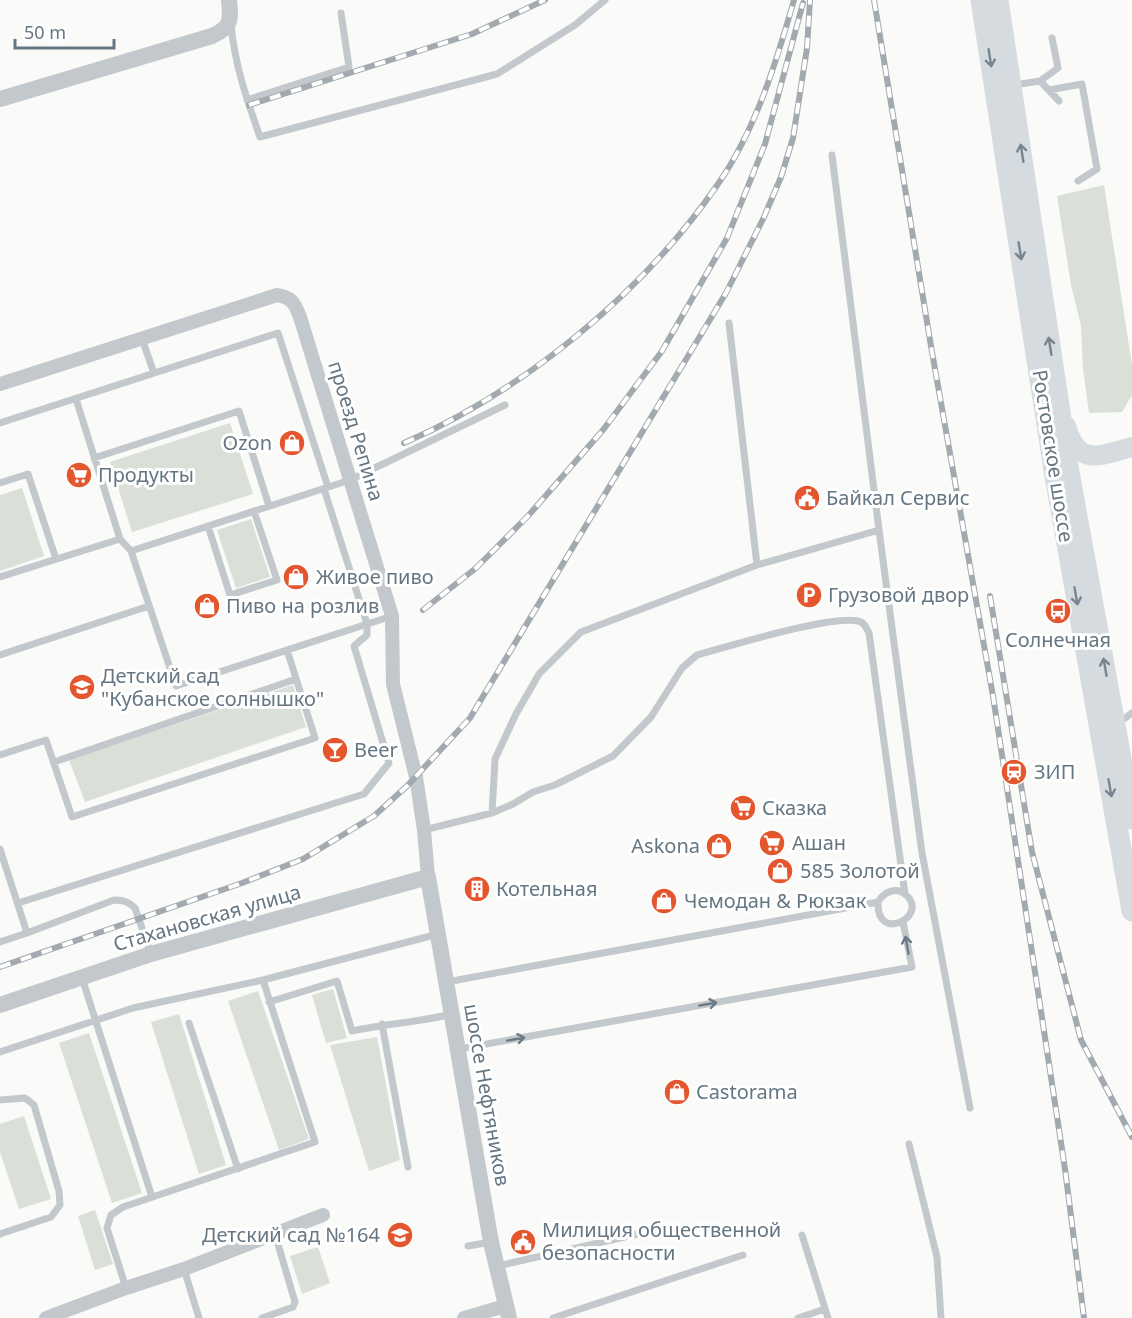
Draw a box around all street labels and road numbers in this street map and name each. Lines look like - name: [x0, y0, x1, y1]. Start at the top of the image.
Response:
- street label: проезд Репина: [322, 358, 391, 504]
- street label: Ростовское шоссе: [1027, 368, 1080, 544]
- street label: Стахановская улица: [110, 878, 304, 957]
- street label: шоссе Нефтяников: [458, 1002, 517, 1188]

